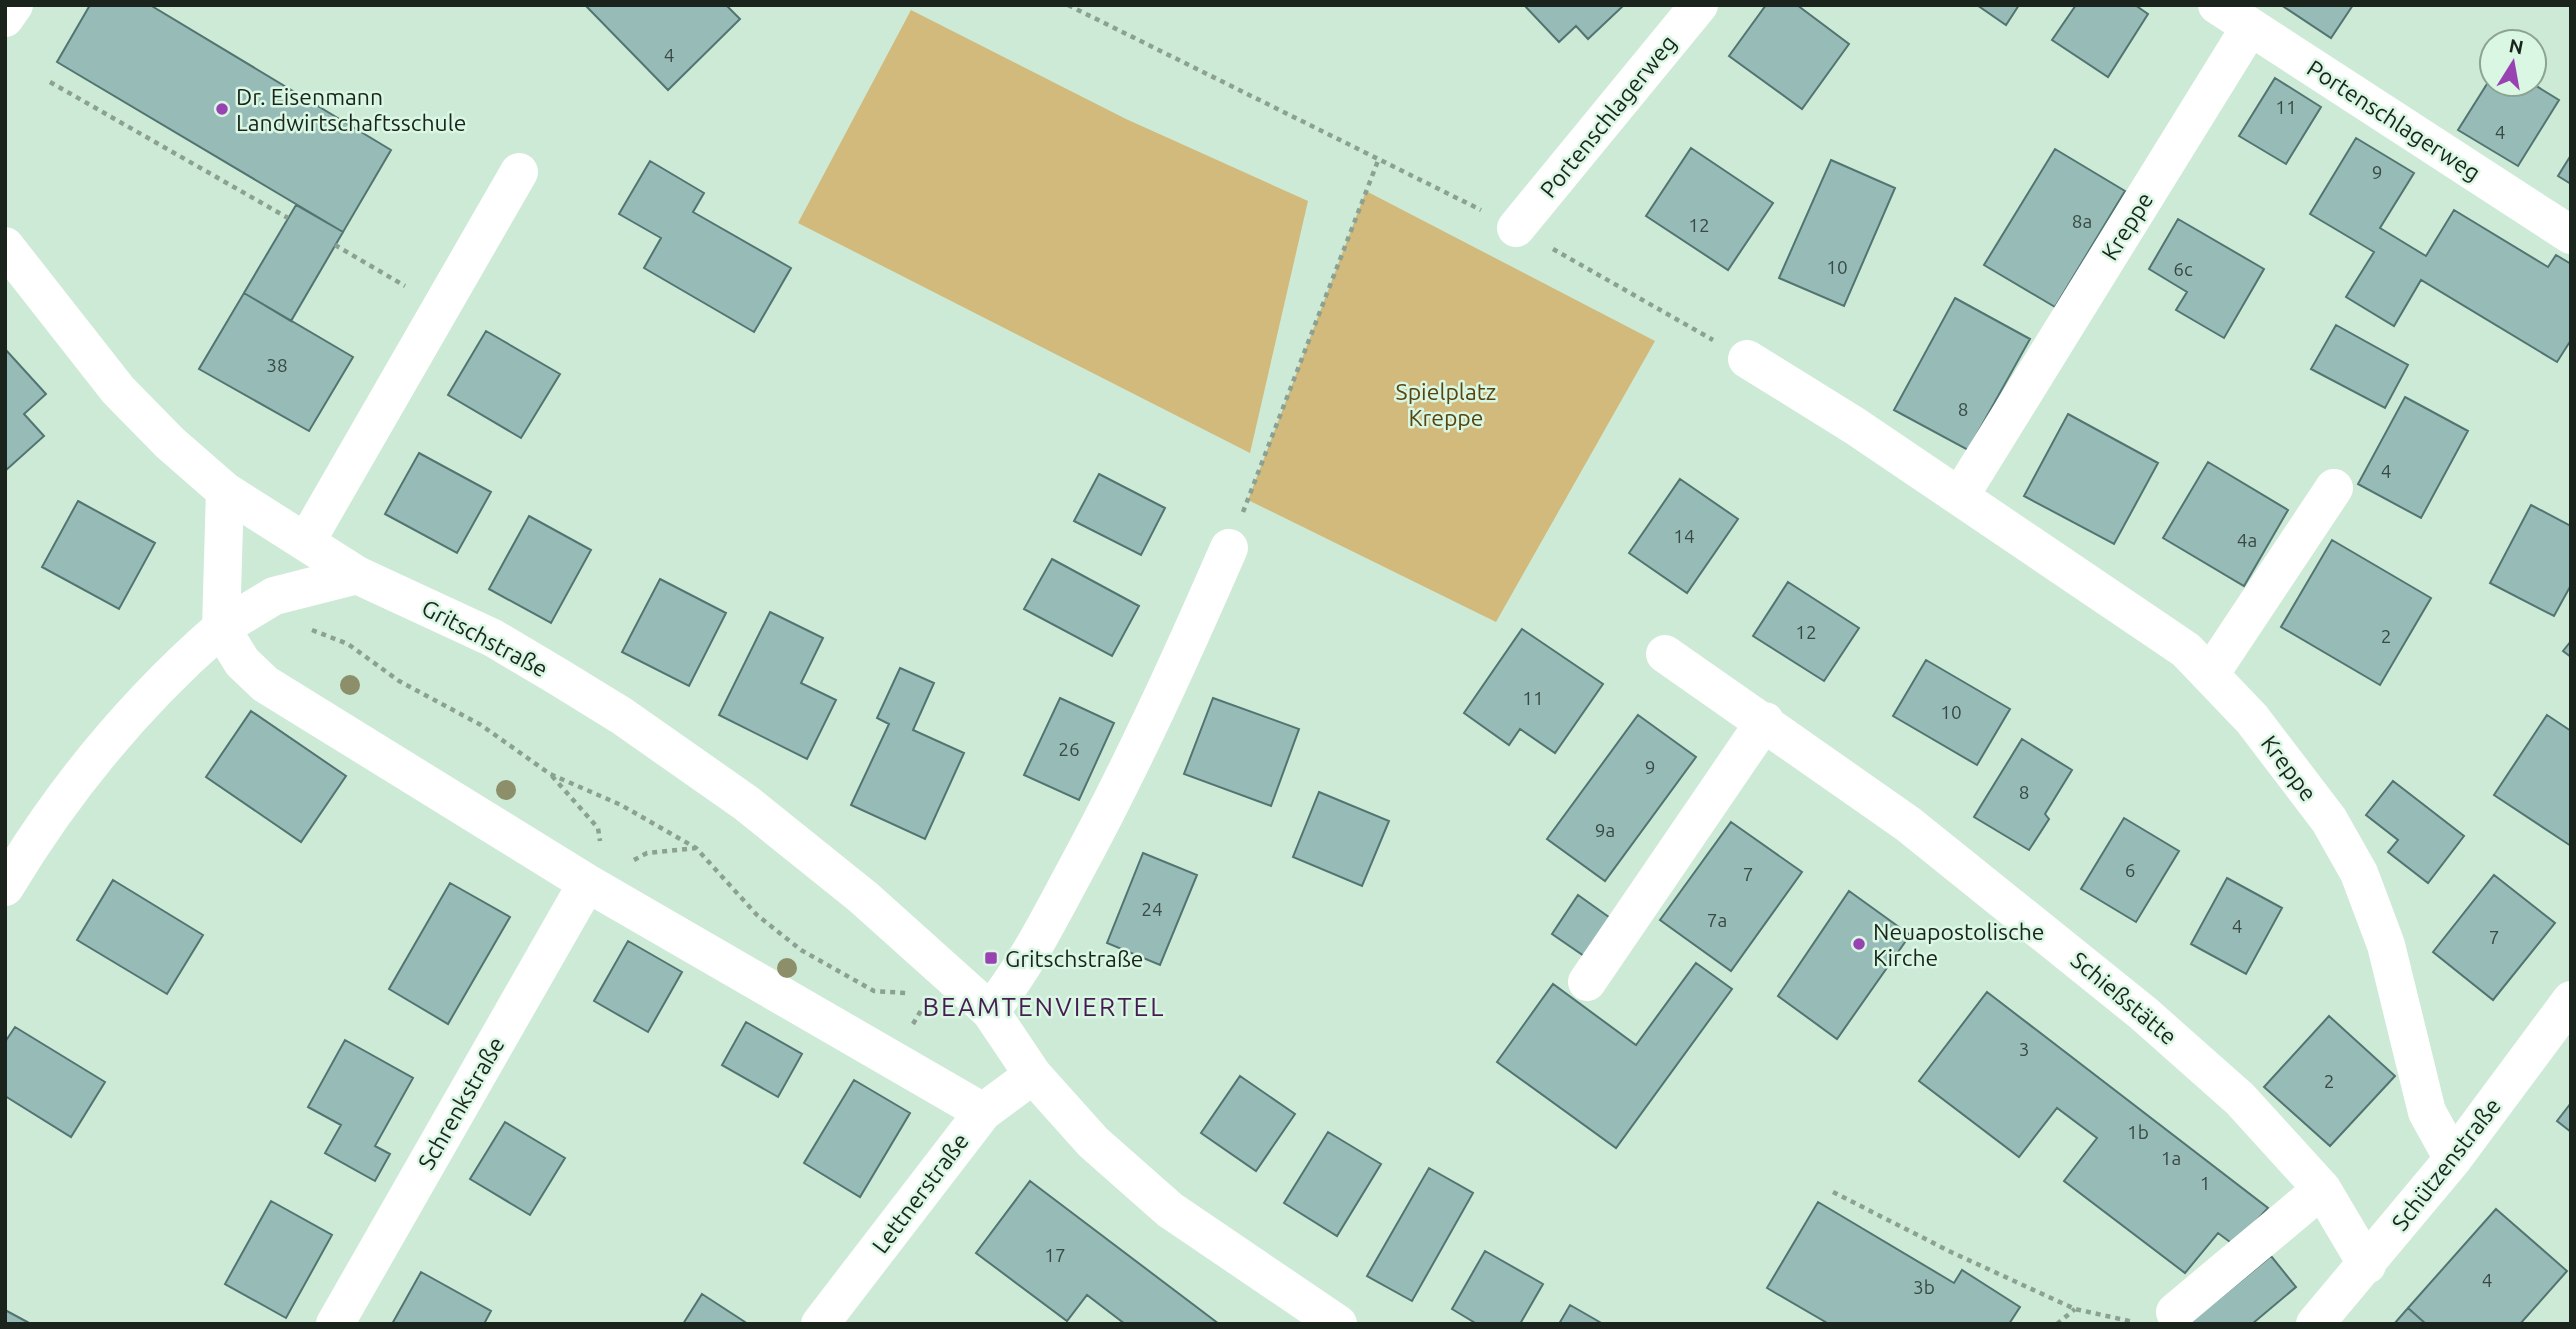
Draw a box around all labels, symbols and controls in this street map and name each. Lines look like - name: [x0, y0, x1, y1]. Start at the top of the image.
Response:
- north arrow: [2478, 28, 2548, 98]
- street label: Portenschlagerweg: [1535, 30, 1681, 202]
- text: N: [2507, 34, 2525, 58]
- house number: 4: [664, 44, 674, 66]
- street label: Portenschlagerweg: [2303, 55, 2485, 185]
- place label: Dr. Eisenmann Landwirtschaftsschule: [236, 84, 466, 135]
- house number: 11: [2275, 96, 2297, 118]
- marker: Dr. Eisenmann Landwirtschaftsschule: [214, 101, 230, 117]
- house number: 4: [2495, 121, 2505, 143]
- house number: 9: [2372, 161, 2382, 183]
- street label: Kreppe: [2097, 188, 2157, 264]
- house number: 8a: [2072, 210, 2092, 232]
- house number: 12: [1688, 214, 1710, 236]
- house number: 10: [1826, 256, 1848, 278]
- house number: 6c: [2173, 258, 2193, 280]
- house number: 38: [266, 354, 288, 376]
- park label: Spielplatz Kreppe: [1396, 379, 1496, 430]
- house number: 8: [1958, 398, 1968, 420]
- house number: 4: [2381, 460, 2391, 482]
- house number: 14: [1673, 525, 1695, 547]
- house number: 4a: [2237, 529, 2257, 551]
- street label: Gritschstraße: [418, 594, 552, 682]
- house number: 12: [1795, 621, 1817, 643]
- house number: 2: [2381, 625, 2391, 647]
- house number: 11: [1522, 687, 1544, 709]
- house number: 10: [1940, 701, 1962, 723]
- street label: Kreppe: [2256, 731, 2322, 805]
- house number: 26: [1058, 738, 1080, 760]
- house number: 9: [1645, 756, 1655, 778]
- house number: 8: [2019, 781, 2029, 803]
- house number: 9a: [1595, 819, 1615, 841]
- house number: 6: [2125, 859, 2135, 881]
- house number: 7: [1743, 863, 1753, 885]
- house number: 24: [1141, 898, 1163, 920]
- house number: 7a: [1707, 909, 1727, 931]
- house number: 4: [2232, 915, 2242, 937]
- place label: Neuapostolische Kirche: [1873, 919, 2045, 970]
- house number: 7: [2489, 926, 2499, 948]
- marker: Neuapostolische Kirche: [1851, 936, 1867, 952]
- place label: Gritschstraße: [1005, 946, 1144, 971]
- street label: Schießstätte: [2066, 947, 2182, 1049]
- marker: Gritschstraße: [983, 950, 999, 966]
- district label: BEAMTENVIERTEL: [923, 992, 1165, 1021]
- street label: Schrenkstraße: [413, 1033, 509, 1173]
- house number: 3: [2019, 1038, 2029, 1060]
- house number: 2: [2324, 1070, 2334, 1092]
- street label: Schützenstraße: [2387, 1093, 2505, 1235]
- house number: 1b: [2127, 1121, 2149, 1143]
- street label: Lettnerstraße: [867, 1128, 973, 1258]
- house number: 1a: [2161, 1147, 2181, 1169]
- house number: 1: [2200, 1172, 2210, 1194]
- house number: 17: [1044, 1244, 1066, 1266]
- house number: 4: [2482, 1269, 2492, 1291]
- house number: 3b: [1913, 1276, 1935, 1298]

